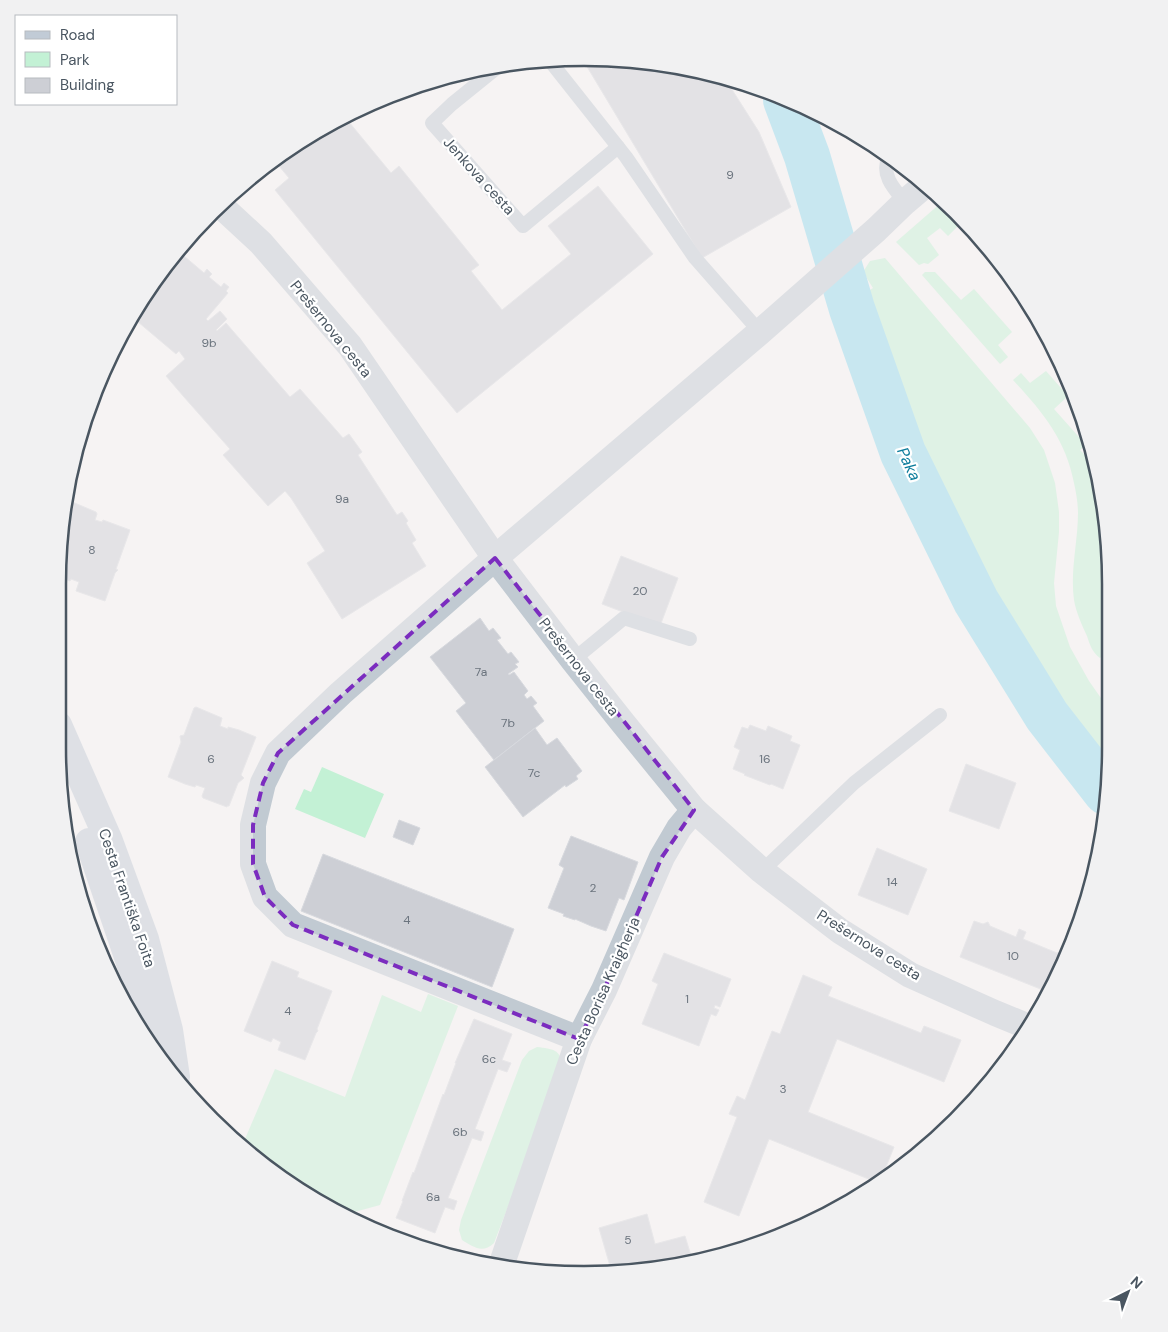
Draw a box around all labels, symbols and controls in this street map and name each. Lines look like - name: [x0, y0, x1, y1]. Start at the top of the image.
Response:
- legend: [15, 15, 178, 105]
- text: Road: [60, 25, 95, 45]
- text: Park: [60, 50, 90, 70]
- text: Building: [60, 75, 115, 95]
- street label: Jenkova cesta: [439, 133, 519, 219]
- house number: 9: [726, 167, 734, 183]
- street label: Prešernova cesta: [286, 276, 376, 382]
- house number: 9b: [201, 335, 217, 351]
- water label: Paka: [892, 444, 926, 484]
- house number: 9a: [335, 491, 349, 507]
- house number: 8: [88, 542, 96, 558]
- house number: 20: [632, 583, 648, 599]
- street label: Prešernova cesta: [534, 614, 624, 720]
- house number: 7a: [475, 664, 487, 680]
- house number: 7b: [501, 715, 515, 731]
- house number: 6: [207, 751, 215, 767]
- house number: 16: [759, 751, 771, 767]
- house number: 7c: [528, 765, 540, 781]
- street label: Cesta Františka Foita: [94, 826, 160, 970]
- house number: 14: [886, 874, 898, 890]
- house number: 2: [590, 880, 597, 896]
- street label: Prešernova cesta: [813, 905, 925, 985]
- house number: 4: [403, 912, 411, 928]
- street label: Cesta Borisa Kraigherja: [561, 914, 645, 1068]
- house number: 10: [1007, 948, 1019, 964]
- house number: 1: [685, 991, 689, 1007]
- house number: 4: [284, 1003, 292, 1019]
- house number: 6c: [482, 1051, 496, 1067]
- house number: 3: [779, 1081, 787, 1097]
- house number: 6b: [452, 1124, 468, 1140]
- house number: 6a: [426, 1189, 440, 1205]
- house number: 5: [624, 1232, 632, 1248]
- north arrow: [1103, 1267, 1153, 1317]
- text: N: [1127, 1272, 1147, 1292]

